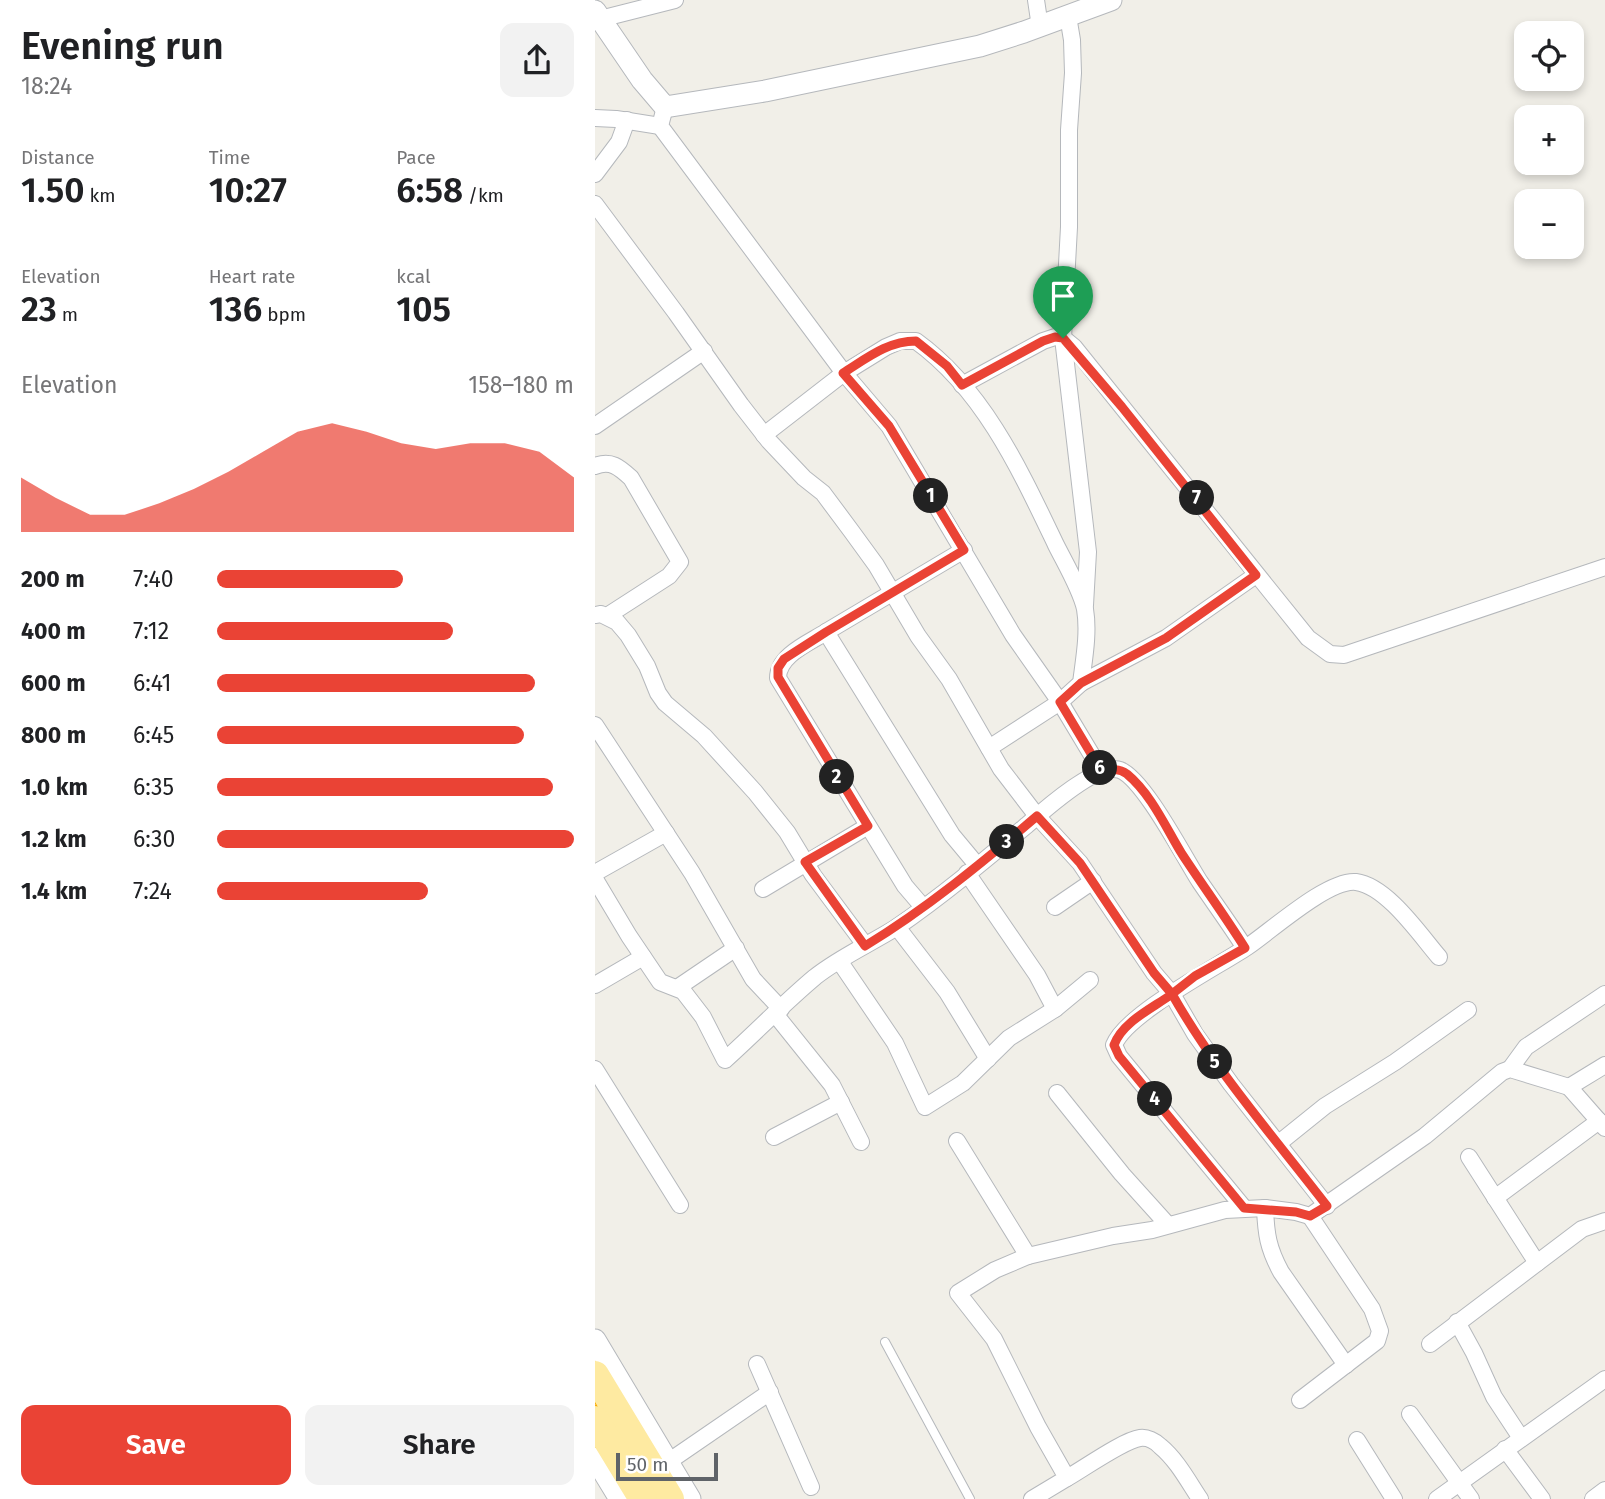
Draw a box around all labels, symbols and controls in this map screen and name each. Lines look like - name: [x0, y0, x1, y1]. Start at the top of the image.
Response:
- map controls: [1514, 21, 1584, 259]
- button: locate: [1514, 21, 1584, 91]
- text: Evening run: [21, 23, 224, 69]
- button: share: [500, 23, 574, 97]
- text: 18:24: [21, 72, 72, 100]
- button: +: [1514, 105, 1584, 175]
- text: Distance: [21, 146, 95, 169]
- text: Time: [209, 146, 250, 169]
- text: Pace: [396, 146, 436, 169]
- text: 1.50: [21, 169, 84, 211]
- text: 10:27: [209, 169, 287, 211]
- text: 6:58: [396, 169, 463, 211]
- text: km: [84, 184, 115, 207]
- text: /km: [463, 184, 504, 207]
- button: −: [1514, 189, 1584, 259]
- text: Elevation: [21, 265, 101, 288]
- text: Heart rate: [209, 265, 295, 288]
- text: kcal: [396, 265, 431, 288]
- pin: [1033, 266, 1093, 338]
- icon: arrive: [1044, 277, 1082, 315]
- text: 23: [21, 288, 57, 330]
- text: 136: [209, 288, 262, 330]
- text: 105: [396, 288, 451, 330]
- text: m: [57, 303, 78, 326]
- text: bpm: [262, 303, 306, 326]
- text: Elevation: [21, 371, 117, 399]
- text: 158–180 m: [468, 371, 574, 399]
- pin: 1: [913, 478, 949, 514]
- pin: 7: [1179, 480, 1215, 516]
- text: 1: [926, 484, 935, 507]
- text: 7: [1192, 486, 1201, 509]
- text: 200 m: [21, 565, 85, 593]
- text: 7:40: [133, 565, 174, 593]
- text: 400 m: [21, 617, 86, 645]
- text: 7:12: [133, 617, 169, 645]
- text: 600 m: [21, 669, 86, 697]
- text: 6:41: [133, 669, 172, 697]
- text: 800 m: [21, 721, 86, 749]
- text: 6:45: [133, 721, 174, 749]
- pin: 6: [1083, 750, 1117, 786]
- text: 6: [1094, 756, 1105, 779]
- pin: 2: [819, 760, 855, 794]
- text: 2: [832, 765, 841, 788]
- text: 1.0 km: [21, 773, 88, 801]
- text: 6:35: [133, 773, 174, 801]
- pin: 3: [989, 824, 1025, 860]
- text: 1.2 km: [21, 825, 87, 853]
- text: 6:30: [133, 825, 175, 853]
- text: 3: [1002, 830, 1011, 853]
- text: 1.4 km: [21, 877, 87, 905]
- text: 7:24: [133, 877, 172, 905]
- pin: 5: [1197, 1044, 1233, 1080]
- text: 5: [1209, 1050, 1220, 1073]
- pin: 4: [1137, 1082, 1173, 1116]
- text: 4: [1149, 1087, 1160, 1110]
- button: Save: [21, 1405, 291, 1485]
- button: Share: [305, 1405, 574, 1485]
- scale bar: [616, 1450, 717, 1482]
- text: 50 m: [627, 1453, 668, 1476]

